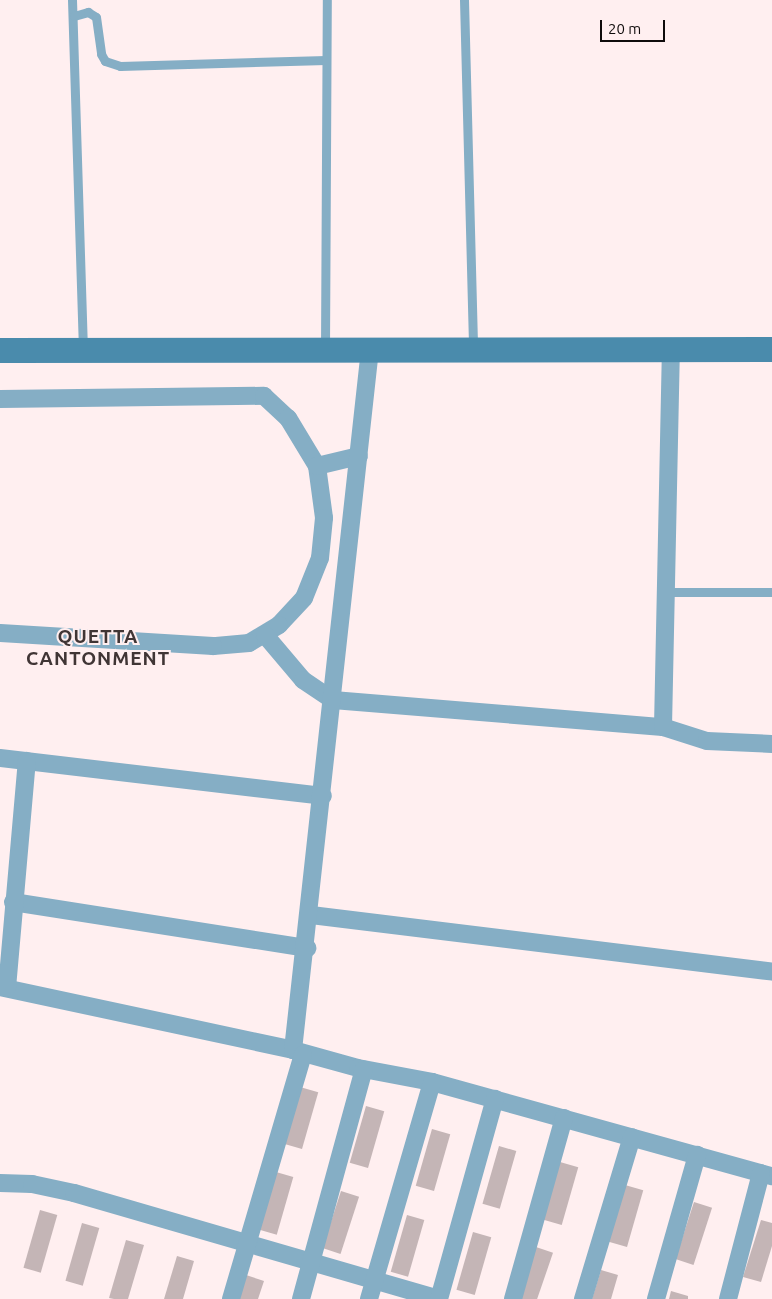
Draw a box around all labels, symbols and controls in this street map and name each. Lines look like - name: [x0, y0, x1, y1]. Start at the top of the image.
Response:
- scale bar: [602, 10, 667, 42]
- text: 20 m: [608, 20, 641, 37]
- district label: QUETTA CANTONMENT: [25, 626, 171, 670]

